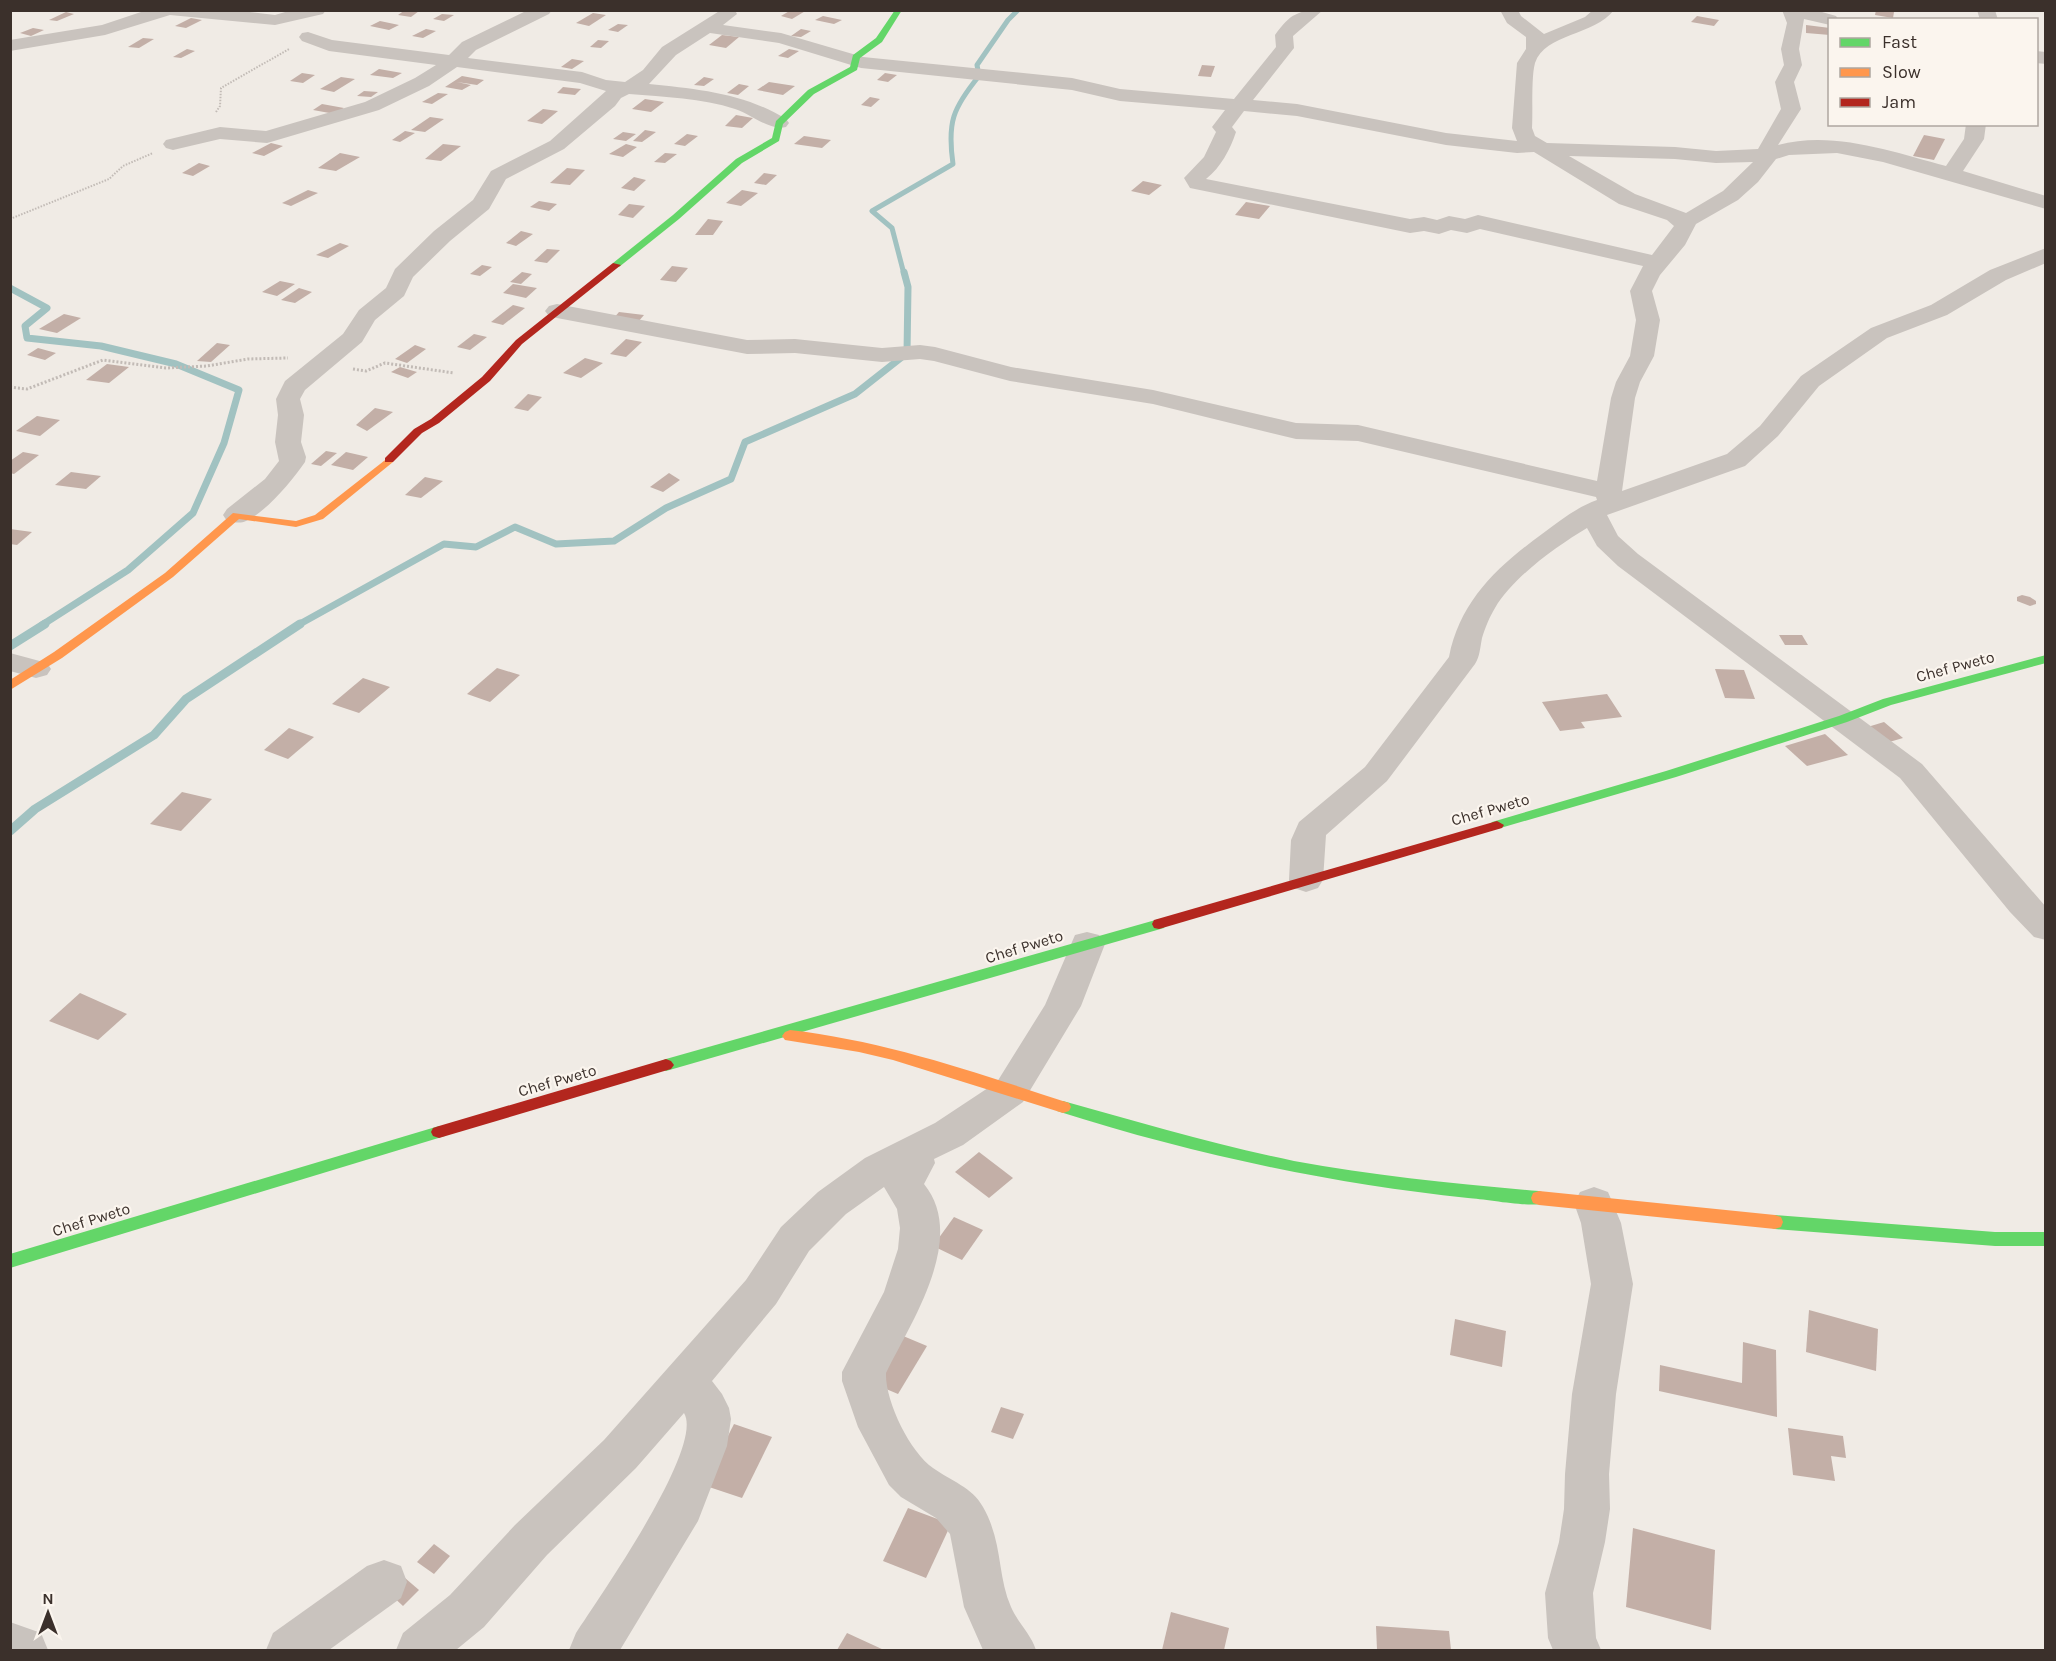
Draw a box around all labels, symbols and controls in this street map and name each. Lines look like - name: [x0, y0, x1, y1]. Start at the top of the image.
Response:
- legend: [1828, 18, 2038, 126]
- text: Fast: [1882, 31, 1917, 53]
- text: Slow: [1882, 61, 1921, 83]
- text: Jam: [1882, 91, 1916, 113]
- street label: Chef Pweto: [1914, 647, 1996, 686]
- street label: Chef Pweto: [1449, 789, 1531, 830]
- street label: Chef Pweto: [983, 926, 1065, 967]
- street label: Chef Pweto: [516, 1060, 598, 1101]
- street label: Chef Pweto: [50, 1199, 132, 1240]
- north arrow: [18, 1583, 78, 1643]
- text: N: [42, 1589, 54, 1608]

